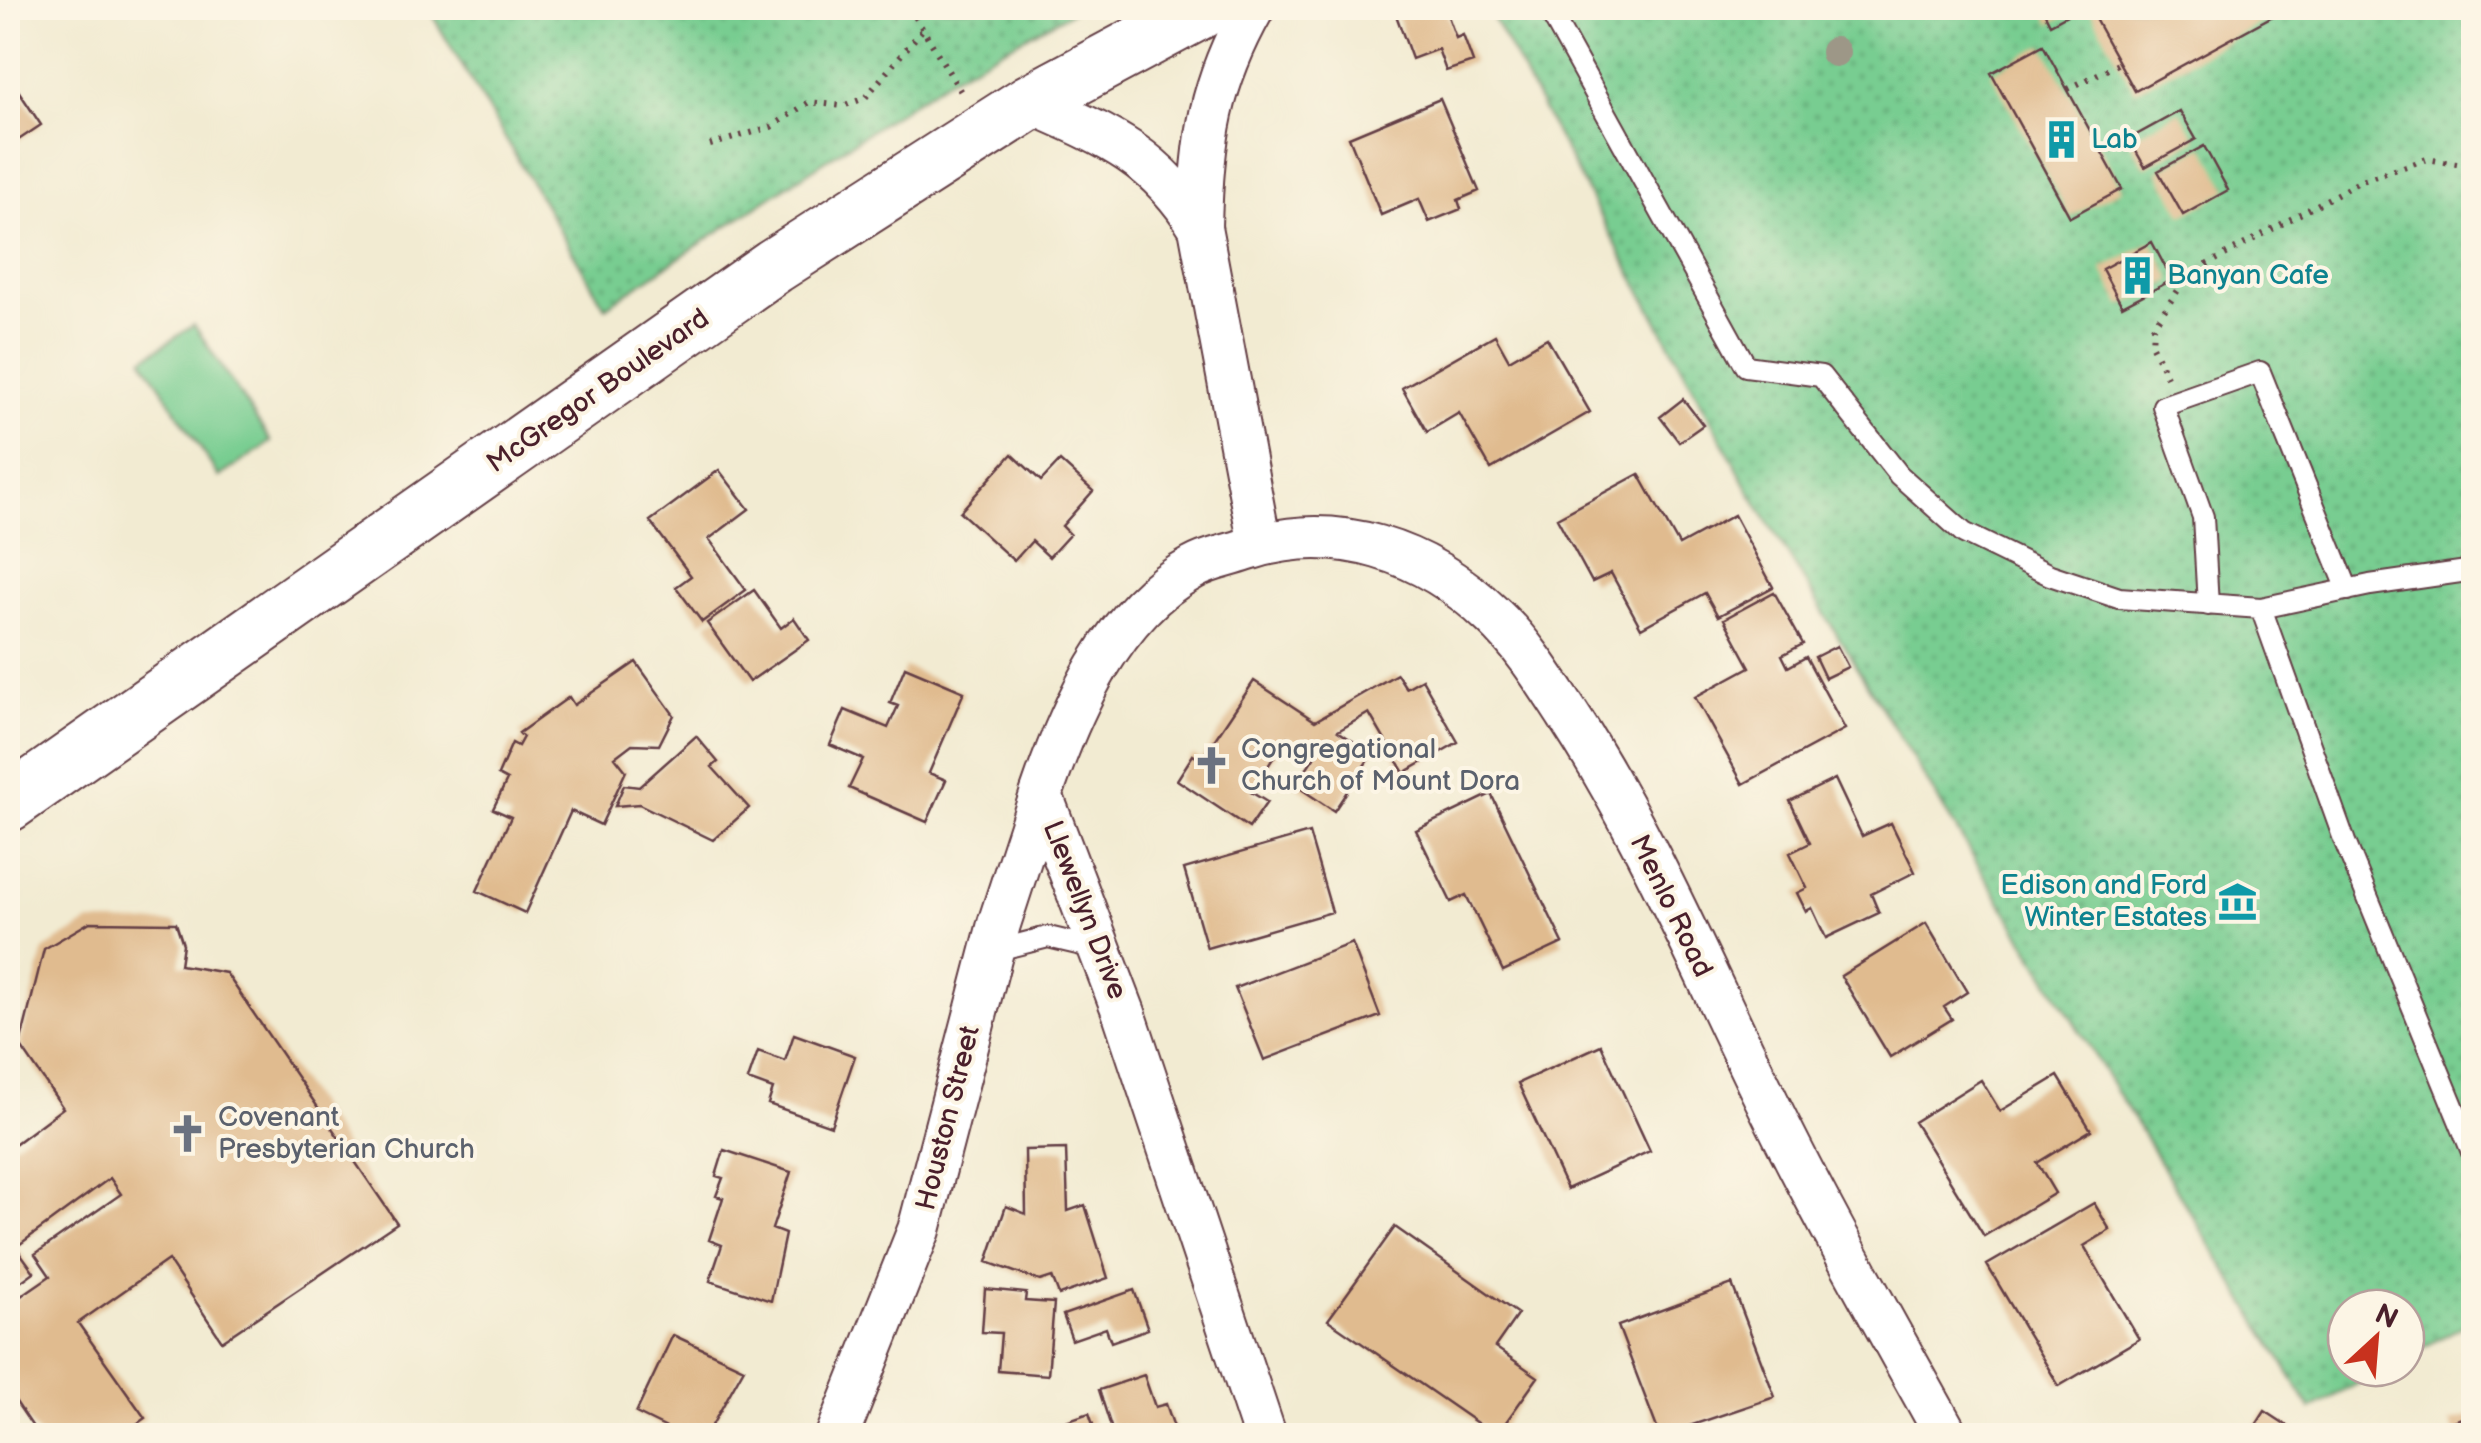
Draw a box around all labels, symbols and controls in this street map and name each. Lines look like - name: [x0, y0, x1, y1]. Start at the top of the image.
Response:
- building icon: Lab: [2040, 118, 2082, 160]
- place label: Lab: [2091, 123, 2138, 156]
- building icon: Banyan Cafe: [2116, 254, 2158, 296]
- place label: Banyan Cafe: [2167, 259, 2329, 292]
- street label: McGregor Boulevard: [481, 302, 715, 480]
- place label: Congregational Church of Mount Dora: [1241, 733, 1520, 798]
- church icon: Congregational Church of Mount Dora: [1190, 744, 1232, 786]
- street label: Llewellyn Drive: [1036, 816, 1134, 1004]
- street label: Menlo Road: [1622, 830, 1720, 982]
- place label: Edison and Ford Winter Estates: [2000, 869, 2207, 934]
- museum icon: Edison and Ford Winter Estates: [2216, 880, 2258, 922]
- street label: Houston Street: [909, 1022, 987, 1214]
- place label: Covenant Presbyterian Church: [218, 1101, 475, 1166]
- church icon: Covenant Presbyterian Church: [167, 1112, 209, 1154]
- north arrow: [2326, 1288, 2426, 1388]
- text: N: [2370, 1297, 2403, 1336]

